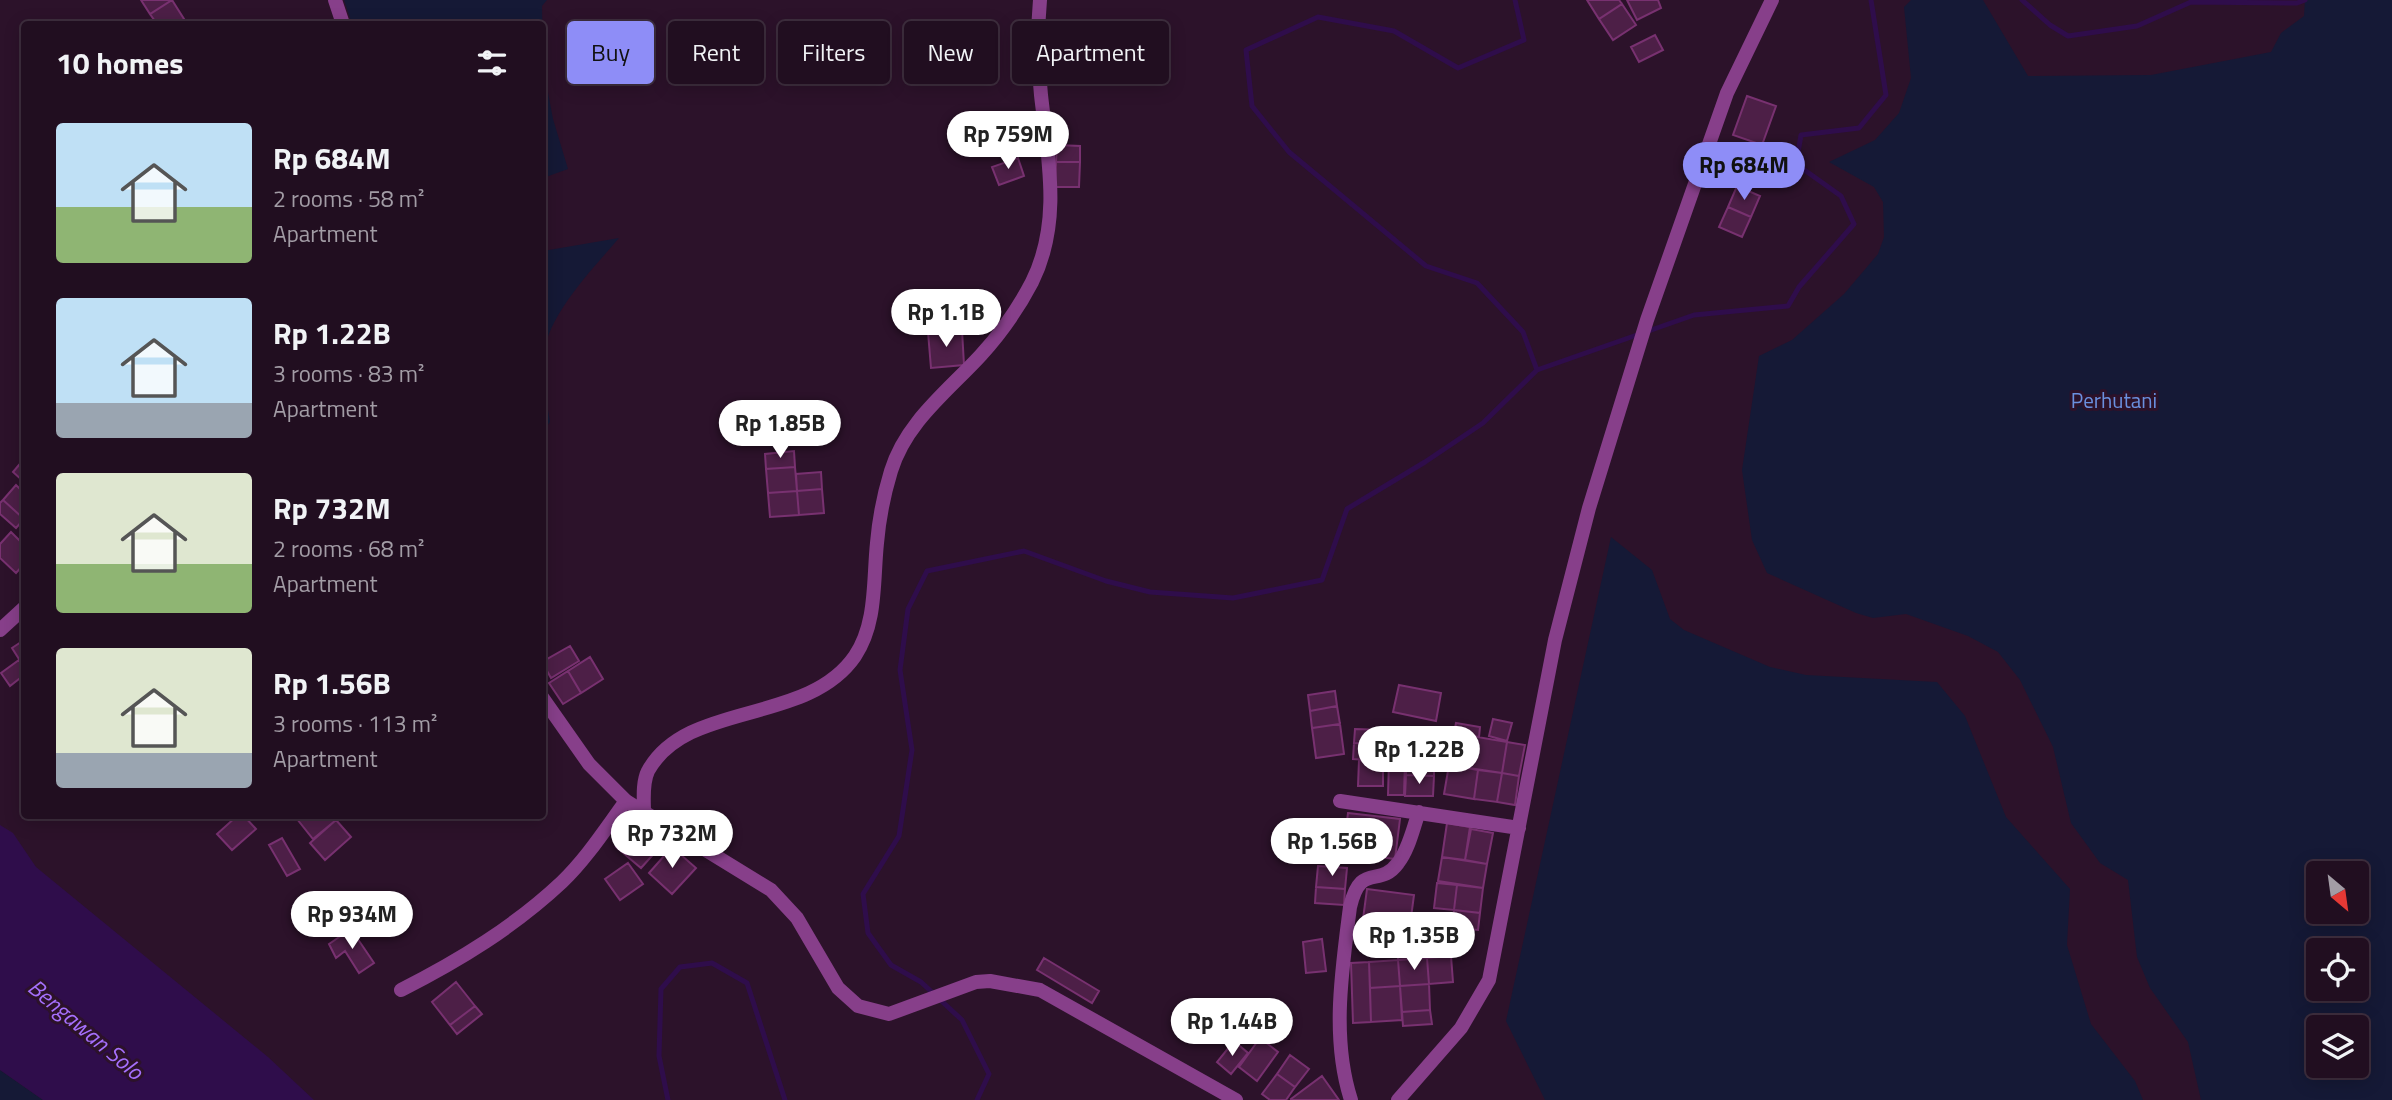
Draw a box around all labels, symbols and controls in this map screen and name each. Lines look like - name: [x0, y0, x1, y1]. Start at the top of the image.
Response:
- chip: Buy: [567, 21, 654, 84]
- chip: Rent: [668, 21, 764, 84]
- chip: Filters: [778, 21, 890, 84]
- chip: New: [904, 21, 998, 84]
- chip: Apartment: [1012, 21, 1169, 84]
- text: 10 homes: [56, 40, 183, 86]
- icon: filters: [473, 44, 511, 82]
- pin: Rp 759M: [943, 111, 1073, 171]
- text: Rp 759M: [963, 116, 1053, 151]
- text: Rp 684M: [273, 135, 391, 181]
- pin: Rp 684M: [1679, 142, 1809, 202]
- text: Rp 684M: [1699, 147, 1789, 182]
- icon: home: [112, 151, 196, 235]
- text: 2 rooms · 58 m²: [273, 181, 424, 216]
- text: Apartment: [273, 216, 378, 251]
- pin: Rp 1.1B: [881, 290, 1011, 349]
- text: Rp 1.1B: [907, 294, 985, 329]
- text: Rp 1.22B: [273, 310, 391, 356]
- icon: home: [112, 326, 196, 410]
- text: 3 rooms · 83 m²: [273, 356, 424, 391]
- park label: Perhutani: [2071, 384, 2157, 416]
- text: Apartment: [273, 391, 378, 426]
- pin: Rp 1.85B: [708, 400, 852, 460]
- text: Rp 1.85B: [735, 405, 825, 440]
- text: Rp 732M: [273, 485, 391, 531]
- icon: home: [112, 501, 196, 585]
- text: 2 rooms · 68 m²: [273, 531, 424, 566]
- text: Apartment: [273, 566, 378, 601]
- text: Rp 1.56B: [273, 660, 391, 706]
- icon: home: [112, 676, 196, 760]
- text: 3 rooms · 113 m²: [273, 706, 437, 741]
- pin: Rp 1.22B: [1347, 726, 1491, 786]
- text: Rp 1.22B: [1374, 731, 1464, 766]
- text: Apartment: [273, 741, 378, 776]
- pin: Rp 732M: [607, 810, 737, 870]
- text: Rp 732M: [627, 815, 717, 850]
- pin: Rp 1.56B: [1260, 818, 1404, 878]
- text: Rp 1.56B: [1287, 823, 1377, 858]
- north arrow: [2306, 861, 2370, 924]
- map controls: [2306, 861, 2369, 1078]
- pin: Rp 934M: [287, 892, 417, 951]
- text: Rp 934M: [307, 896, 397, 931]
- pin: Rp 1.35B: [1342, 912, 1486, 972]
- text: Rp 1.35B: [1369, 917, 1459, 952]
- button: locate: [2306, 938, 2369, 1001]
- water label: Bengawan Solo: [21, 970, 152, 1088]
- pin: Rp 1.44B: [1160, 998, 1304, 1058]
- text: Rp 1.44B: [1187, 1003, 1277, 1038]
- button: layers: [2306, 1015, 2369, 1078]

